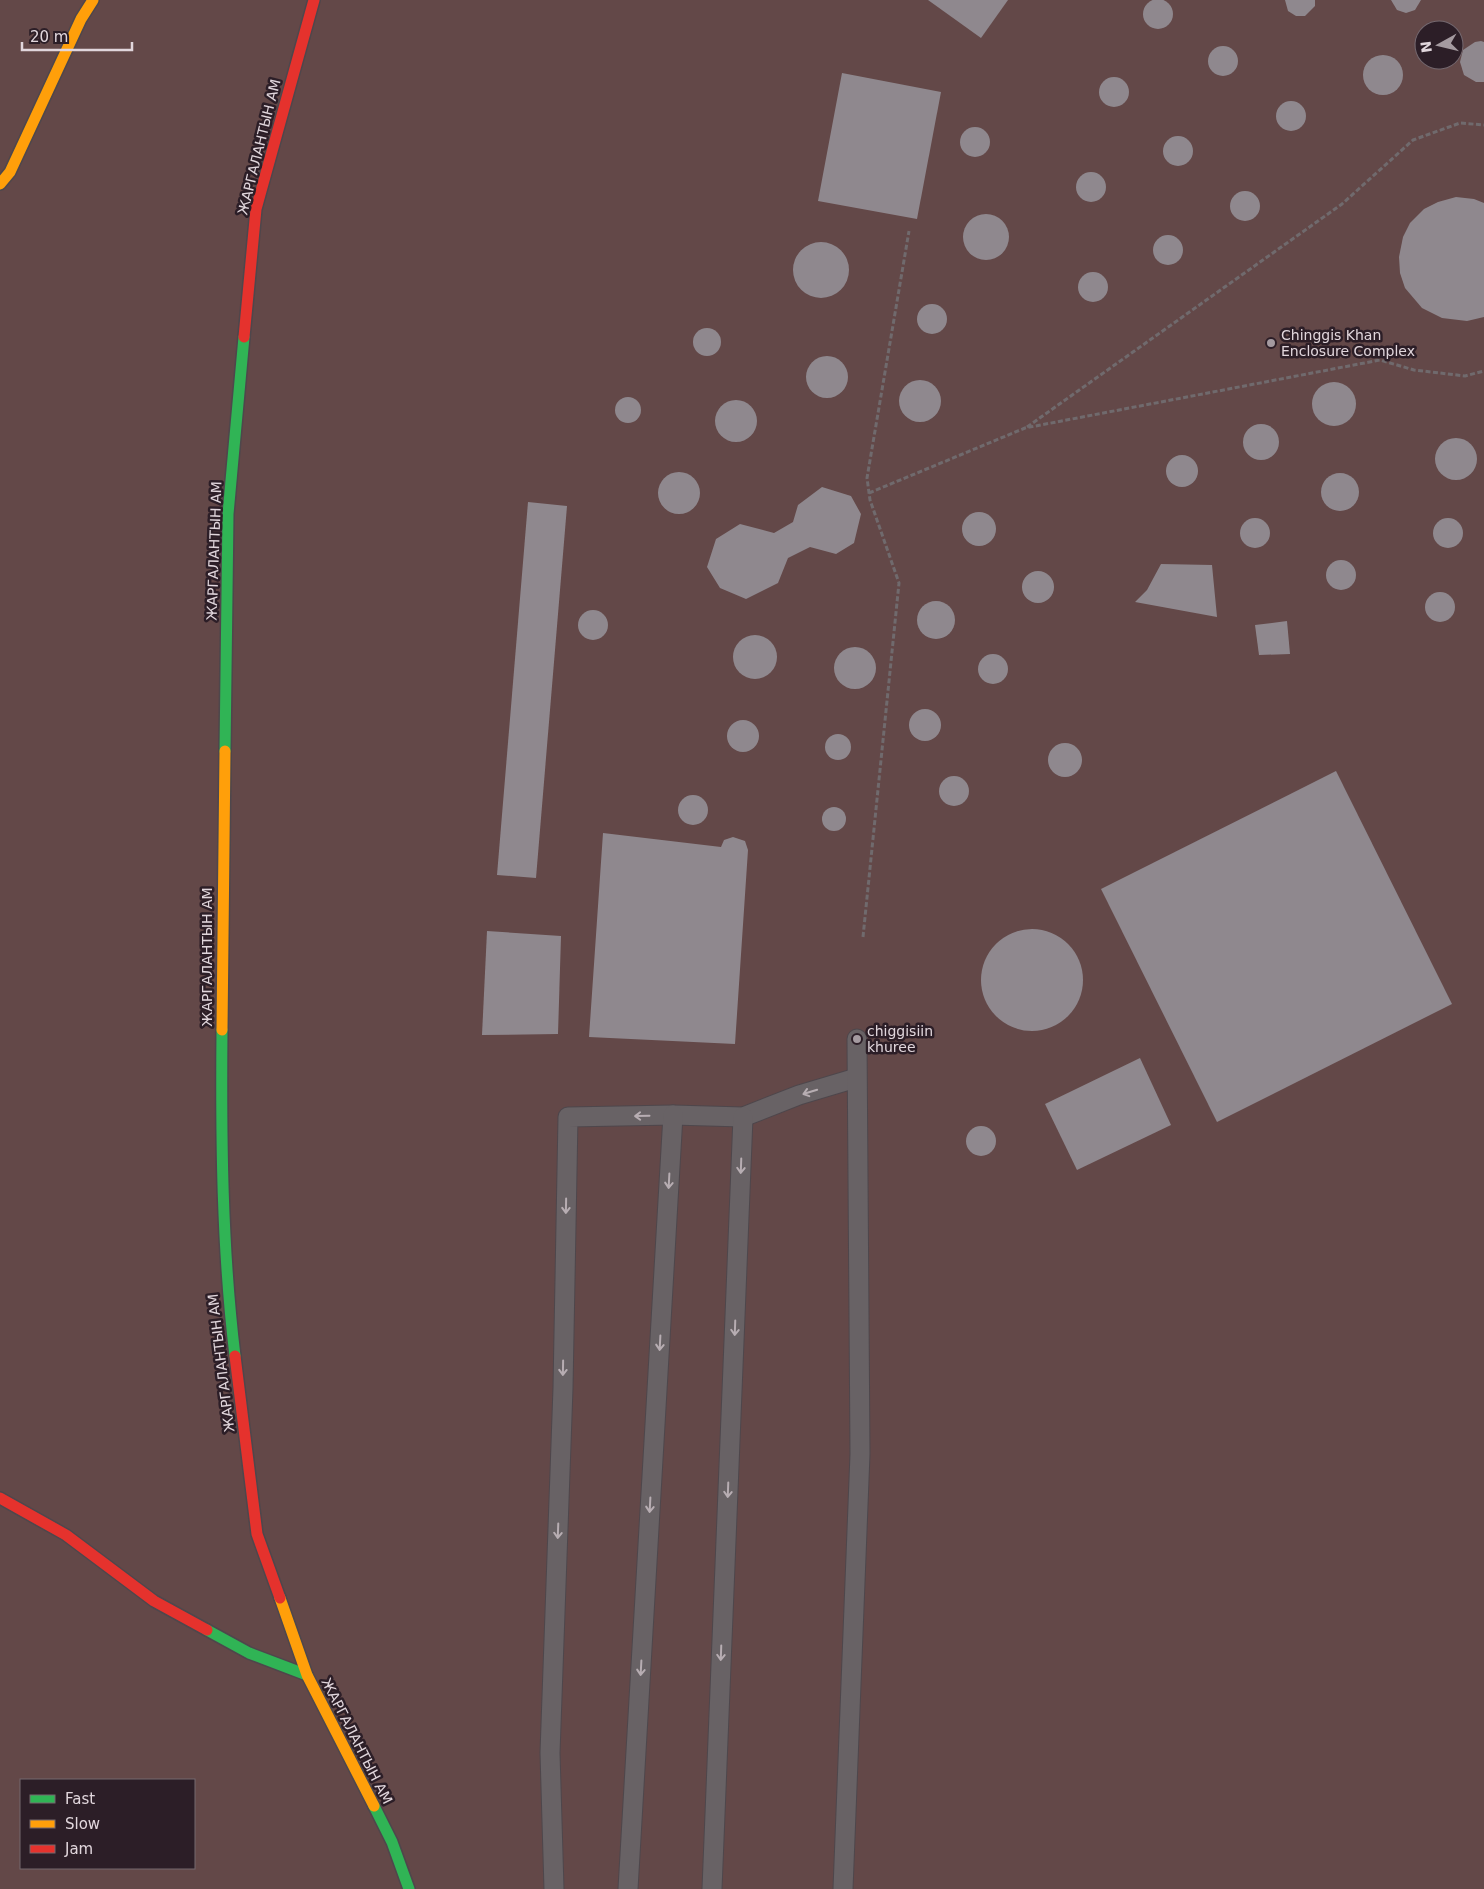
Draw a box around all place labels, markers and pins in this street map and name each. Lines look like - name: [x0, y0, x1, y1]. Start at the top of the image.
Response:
- place label: Chinggis Khan Enclosure Complex: [1281, 327, 1415, 359]
- marker: Chinggis Khan Enclosure Complex: [1265, 337, 1277, 349]
- place label: chiggisiin khuree: [867, 1023, 933, 1055]
- marker: chiggisiin khuree: [851, 1033, 863, 1045]

